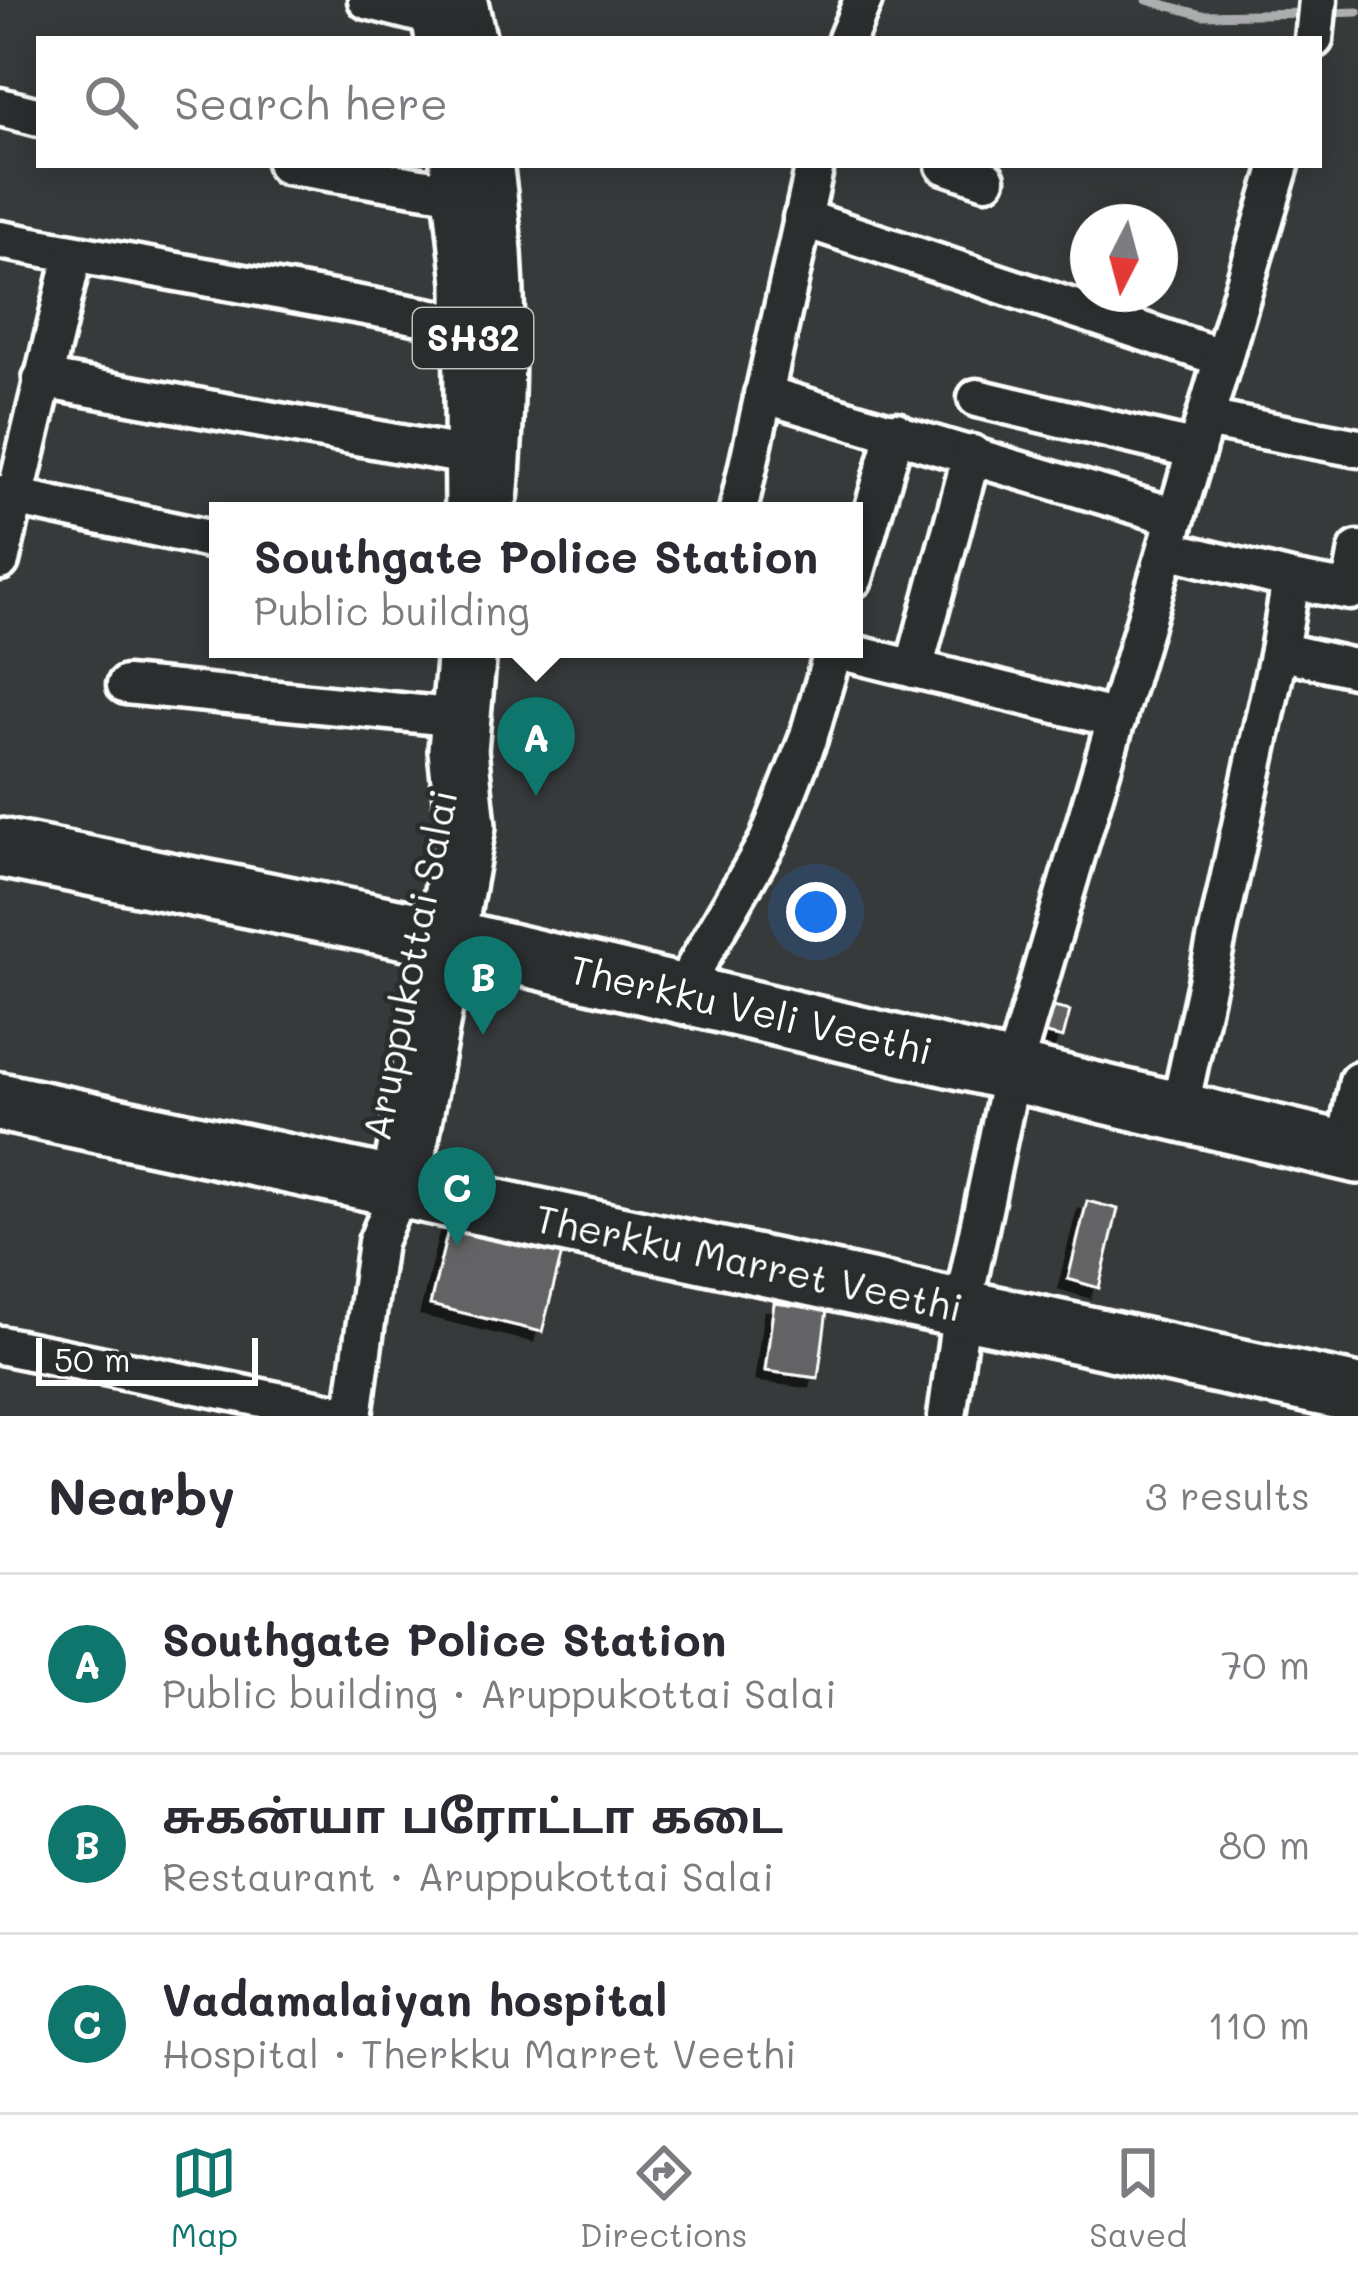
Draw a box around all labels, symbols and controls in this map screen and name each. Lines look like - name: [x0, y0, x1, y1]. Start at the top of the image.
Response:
- search box: [36, 36, 1322, 168]
- icon: search: [78, 69, 144, 135]
- text: Search here: [174, 73, 448, 131]
- north arrow: [1070, 204, 1178, 312]
- road number: SH32: [413, 308, 533, 368]
- popup: [209, 502, 863, 658]
- text: Southgate Police Station: [254, 526, 818, 584]
- text: Public building: [254, 584, 530, 635]
- pin: A: [497, 697, 575, 796]
- street label: Aruppukottai Salai: [349, 785, 468, 1145]
- your location: [786, 882, 846, 942]
- pin: B: [444, 936, 522, 1035]
- street label: Therkku Veli Veethi: [565, 942, 938, 1075]
- pin: C: [418, 1147, 496, 1246]
- street label: Therkku Marret Veethi: [531, 1191, 968, 1332]
- scale bar: [36, 1332, 258, 1385]
- text: 50 m: [54, 1337, 130, 1380]
- text: Nearby: [48, 1461, 235, 1528]
- text: 3 results: [1145, 1469, 1310, 1520]
- text: Southgate Police Station: [162, 1609, 726, 1667]
- text: A: [73, 1638, 101, 1689]
- text: 70 m: [1221, 1638, 1310, 1689]
- text: Public building · Aruppukottai Salai: [162, 1667, 836, 1718]
- text: சுகன்யா பரோட்டா கடை: [162, 1786, 783, 1844]
- text: B: [74, 1818, 100, 1869]
- text: 80 m: [1219, 1818, 1310, 1869]
- text: Restaurant · Aruppukottai Salai: [162, 1850, 774, 1901]
- text: Vadamalaiyan hospital: [162, 1969, 667, 2027]
- text: C: [73, 1998, 101, 2049]
- text: 110 m: [1208, 1998, 1310, 2049]
- text: Hospital · Therkku Marret Veethi: [162, 2027, 797, 2078]
- tab: Map: [171, 2140, 238, 2255]
- tab: Directions: [580, 2140, 747, 2255]
- tab: Saved: [1089, 2140, 1187, 2255]

